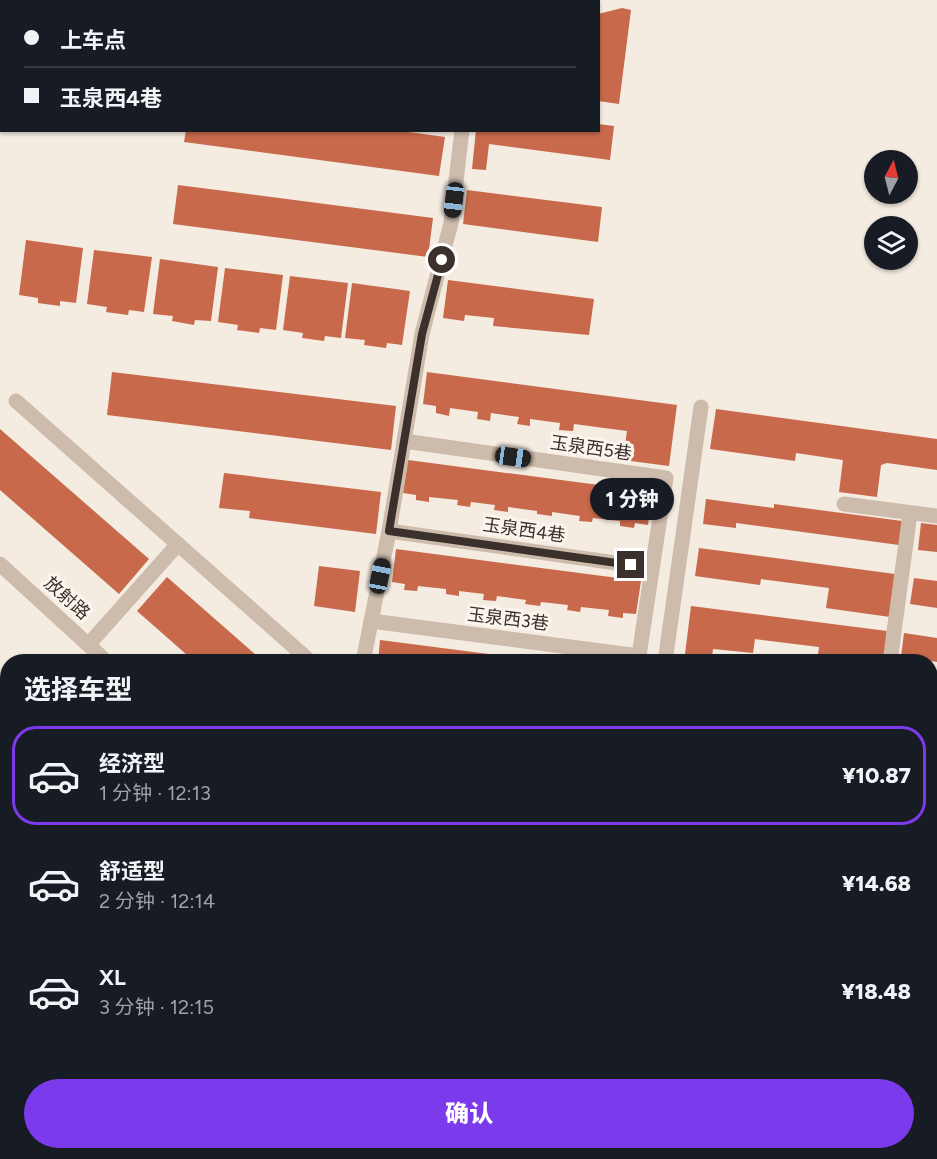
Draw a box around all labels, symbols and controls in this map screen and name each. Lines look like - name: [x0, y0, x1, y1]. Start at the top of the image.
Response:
- text: 上车点: [60, 27, 126, 54]
- text: 玉泉西4巷: [60, 85, 162, 112]
- north arrow: [864, 150, 918, 204]
- map controls: [864, 150, 918, 270]
- car: [443, 181, 465, 219]
- button: layers: [864, 216, 918, 270]
- route start: [428, 246, 455, 273]
- street label: 玉泉西5巷: [549, 431, 633, 465]
- car: [494, 446, 532, 468]
- callout: 1 分钟: [589, 478, 673, 520]
- text: 1 分钟: [605, 487, 659, 511]
- street label: 玉泉西4巷: [481, 513, 567, 547]
- route end: [617, 551, 644, 578]
- car: [368, 557, 392, 595]
- street label: 放射路: [40, 572, 94, 624]
- street label: 玉泉西3巷: [466, 603, 550, 635]
- text: 选择车型: [24, 673, 132, 706]
- icon: car: [27, 749, 81, 803]
- text: 经济型: [99, 750, 165, 777]
- text: ¥10.87: [842, 762, 911, 789]
- text: 1 分钟 · 12:13: [99, 781, 211, 805]
- icon: car: [27, 857, 81, 911]
- text: 舒适型: [99, 858, 165, 885]
- text: ¥14.68: [842, 870, 911, 897]
- text: 2 分钟 · 12:14: [99, 889, 215, 913]
- text: XL: [99, 964, 126, 991]
- icon: car: [27, 965, 81, 1019]
- text: ¥18.48: [841, 978, 911, 1005]
- text: 3 分钟 · 12:15: [99, 995, 214, 1019]
- button: 确认: [24, 1079, 914, 1148]

